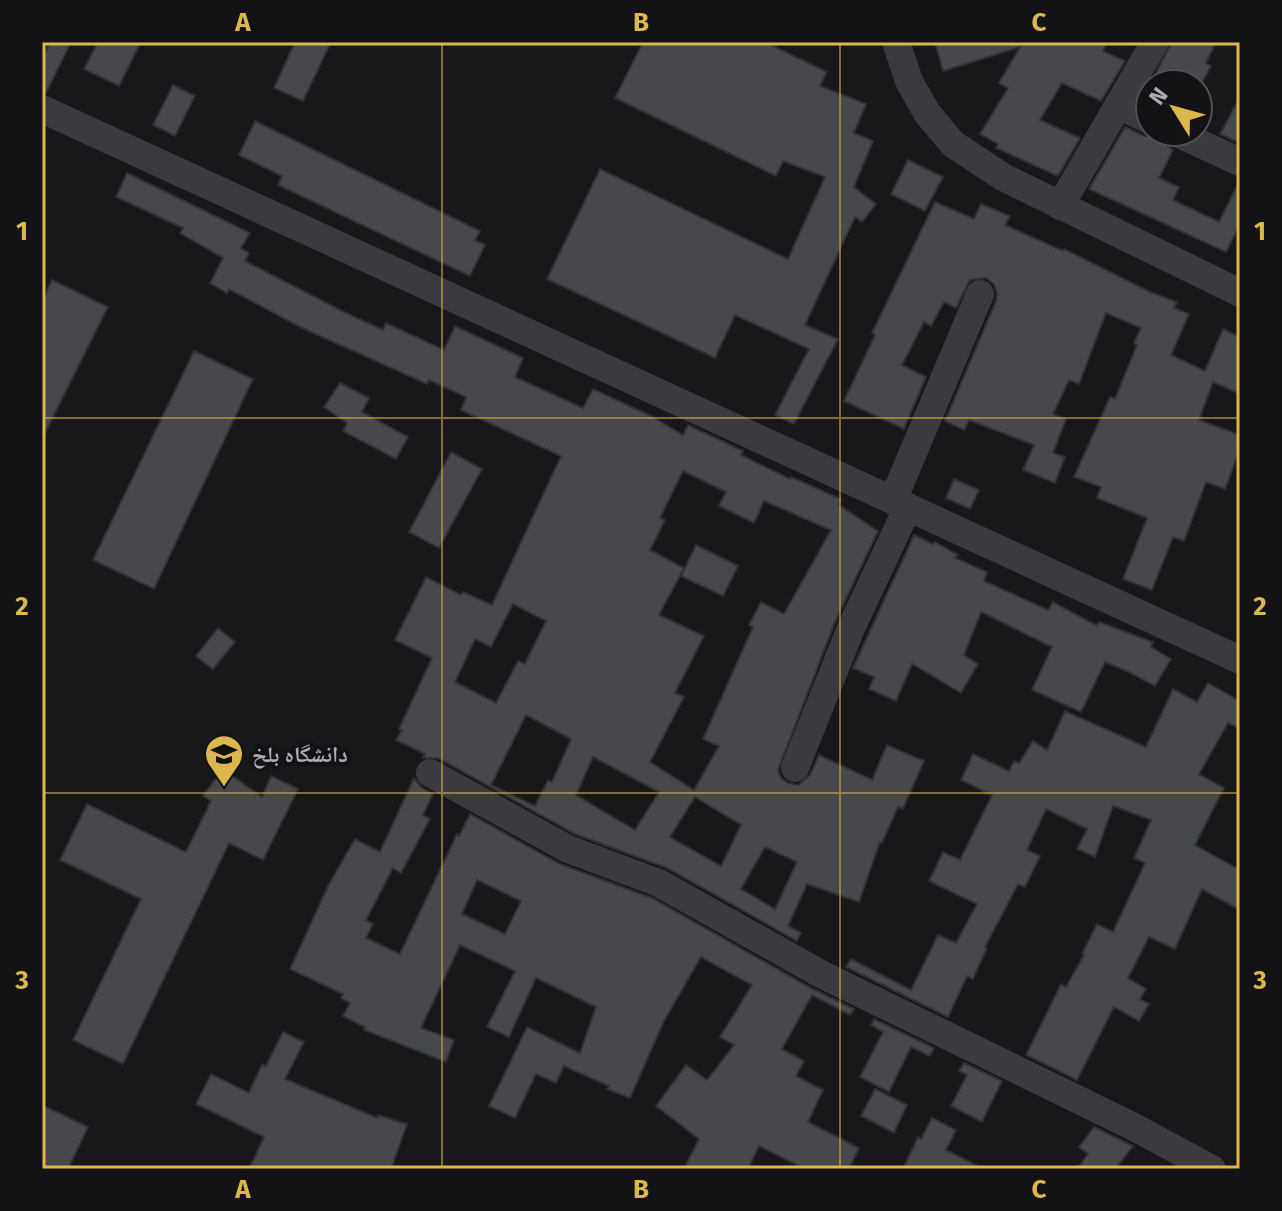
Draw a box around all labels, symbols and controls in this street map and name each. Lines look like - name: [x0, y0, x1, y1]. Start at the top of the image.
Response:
- text: A: [234, 7, 251, 38]
- text: B: [633, 7, 649, 38]
- text: C: [1032, 7, 1047, 38]
- north arrow: [1134, 68, 1214, 148]
- text: N: [1143, 82, 1174, 110]
- text: 1: [16, 216, 28, 247]
- text: 1: [1254, 216, 1266, 247]
- text: 2: [15, 591, 29, 622]
- text: 2: [1253, 591, 1267, 622]
- school or university icon: دانشگاه بلخ: [203, 733, 245, 788]
- place label: دانشگاه بلخ: [252, 741, 348, 769]
- text: 3: [14, 965, 29, 996]
- text: 3: [1252, 965, 1267, 996]
- text: A: [234, 1174, 251, 1205]
- text: B: [633, 1174, 649, 1205]
- text: C: [1032, 1174, 1047, 1205]

